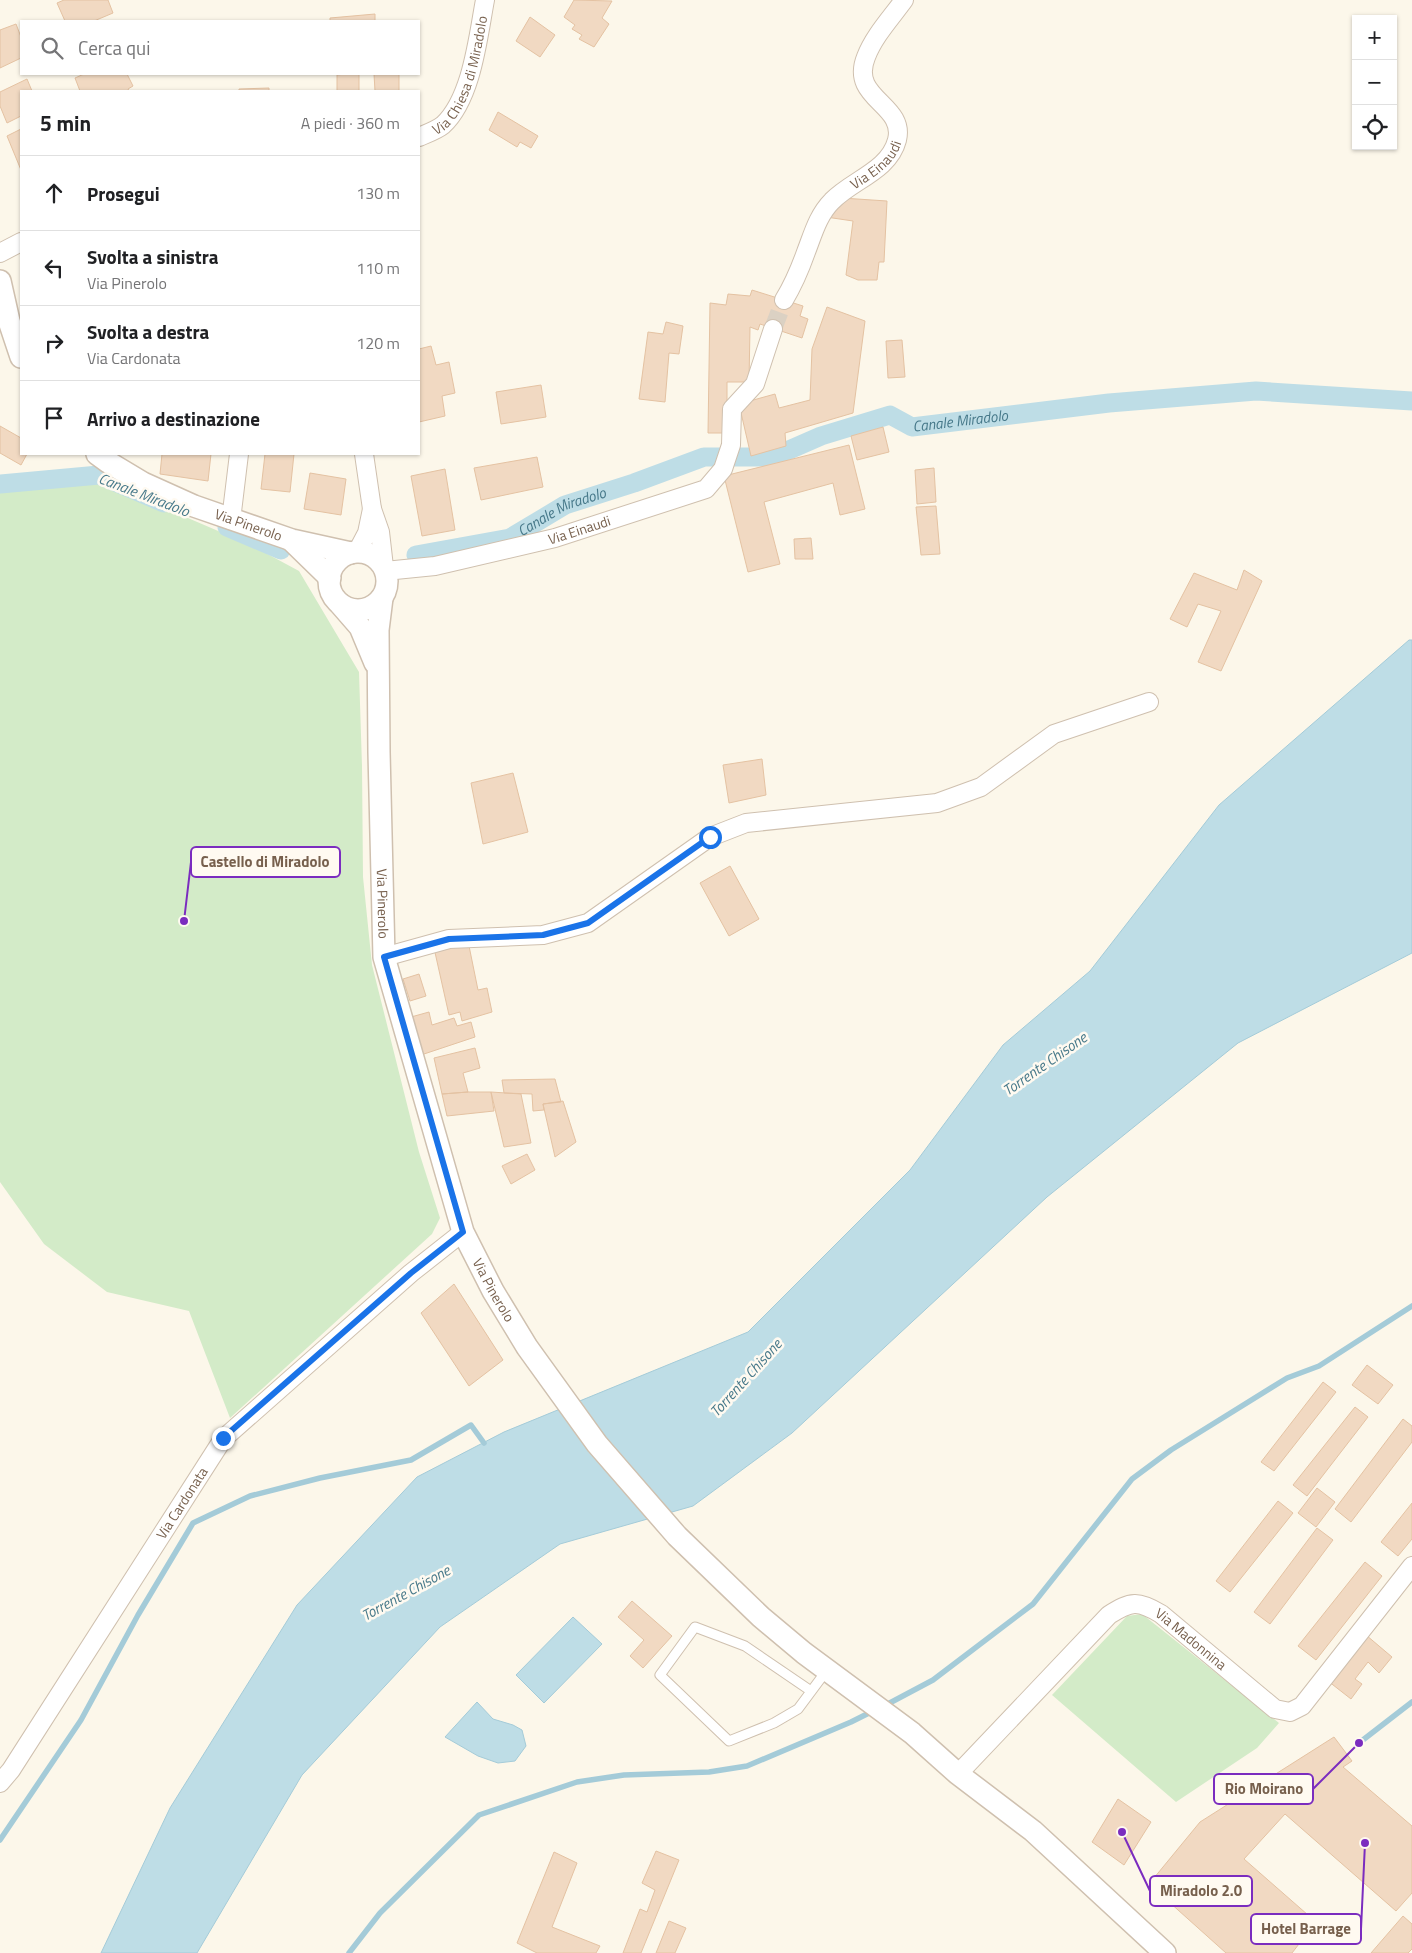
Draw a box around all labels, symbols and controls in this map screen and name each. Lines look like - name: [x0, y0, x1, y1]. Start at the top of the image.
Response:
- street label: Via Chiesa di Miradolo: [428, 14, 492, 140]
- map controls: [1352, 15, 1397, 150]
- button: +: [1352, 15, 1397, 60]
- search box: [20, 20, 420, 75]
- text: Cerca qui: [78, 33, 150, 62]
- icon: search: [38, 34, 66, 62]
- button: −: [1352, 60, 1397, 105]
- button: locate: [1352, 105, 1397, 150]
- text: 5 min: [40, 107, 91, 139]
- text: A piedi · 360 m: [301, 111, 400, 135]
- street label: Via Einaudi: [846, 138, 906, 194]
- icon: ahead: [40, 179, 68, 207]
- text: Prosegui: [87, 179, 160, 208]
- text: 130 m: [356, 181, 400, 205]
- text: Svolta a sinistra: [87, 242, 218, 271]
- icon: left: [40, 254, 68, 282]
- text: 110 m: [356, 256, 400, 280]
- text: Via Pinerolo: [87, 271, 167, 295]
- text: Svolta a destra: [87, 317, 209, 346]
- icon: right: [40, 329, 68, 357]
- text: 120 m: [356, 331, 400, 355]
- text: Via Cardonata: [87, 346, 181, 370]
- water label: Canale Miradolo: [911, 403, 1010, 438]
- icon: arrive: [40, 404, 68, 432]
- text: Arrivo a destinazione: [87, 404, 260, 433]
- water label: Canale Miradolo: [95, 467, 194, 523]
- water label: Canale Miradolo: [513, 481, 609, 542]
- street label: Via Pinerolo: [212, 503, 285, 546]
- street label: Via Einaudi: [546, 510, 613, 549]
- route start: [699, 826, 722, 849]
- callout: Castello di Miradolo: [191, 847, 340, 877]
- text: Castello di Miradolo: [200, 850, 330, 873]
- street label: Via Pinerolo: [372, 868, 395, 939]
- water label: Torrente Chisone: [998, 1025, 1092, 1101]
- street label: Via Pinerolo: [468, 1254, 520, 1326]
- water label: Torrente Chisone: [704, 1333, 788, 1422]
- route end: [212, 1427, 235, 1450]
- street label: Via Cardonata: [151, 1463, 212, 1543]
- water label: Torrente Chisone: [357, 1558, 455, 1626]
- street label: Via Madonnina: [1152, 1602, 1232, 1675]
- callout: Rio Moirano: [1214, 1774, 1313, 1804]
- text: Rio Moirano: [1225, 1777, 1303, 1800]
- callout: Miradolo 2.0: [1150, 1876, 1252, 1906]
- text: Miradolo 2.0: [1160, 1879, 1243, 1902]
- callout: Hotel Barrage: [1251, 1914, 1361, 1944]
- text: Hotel Barrage: [1261, 1917, 1351, 1940]

